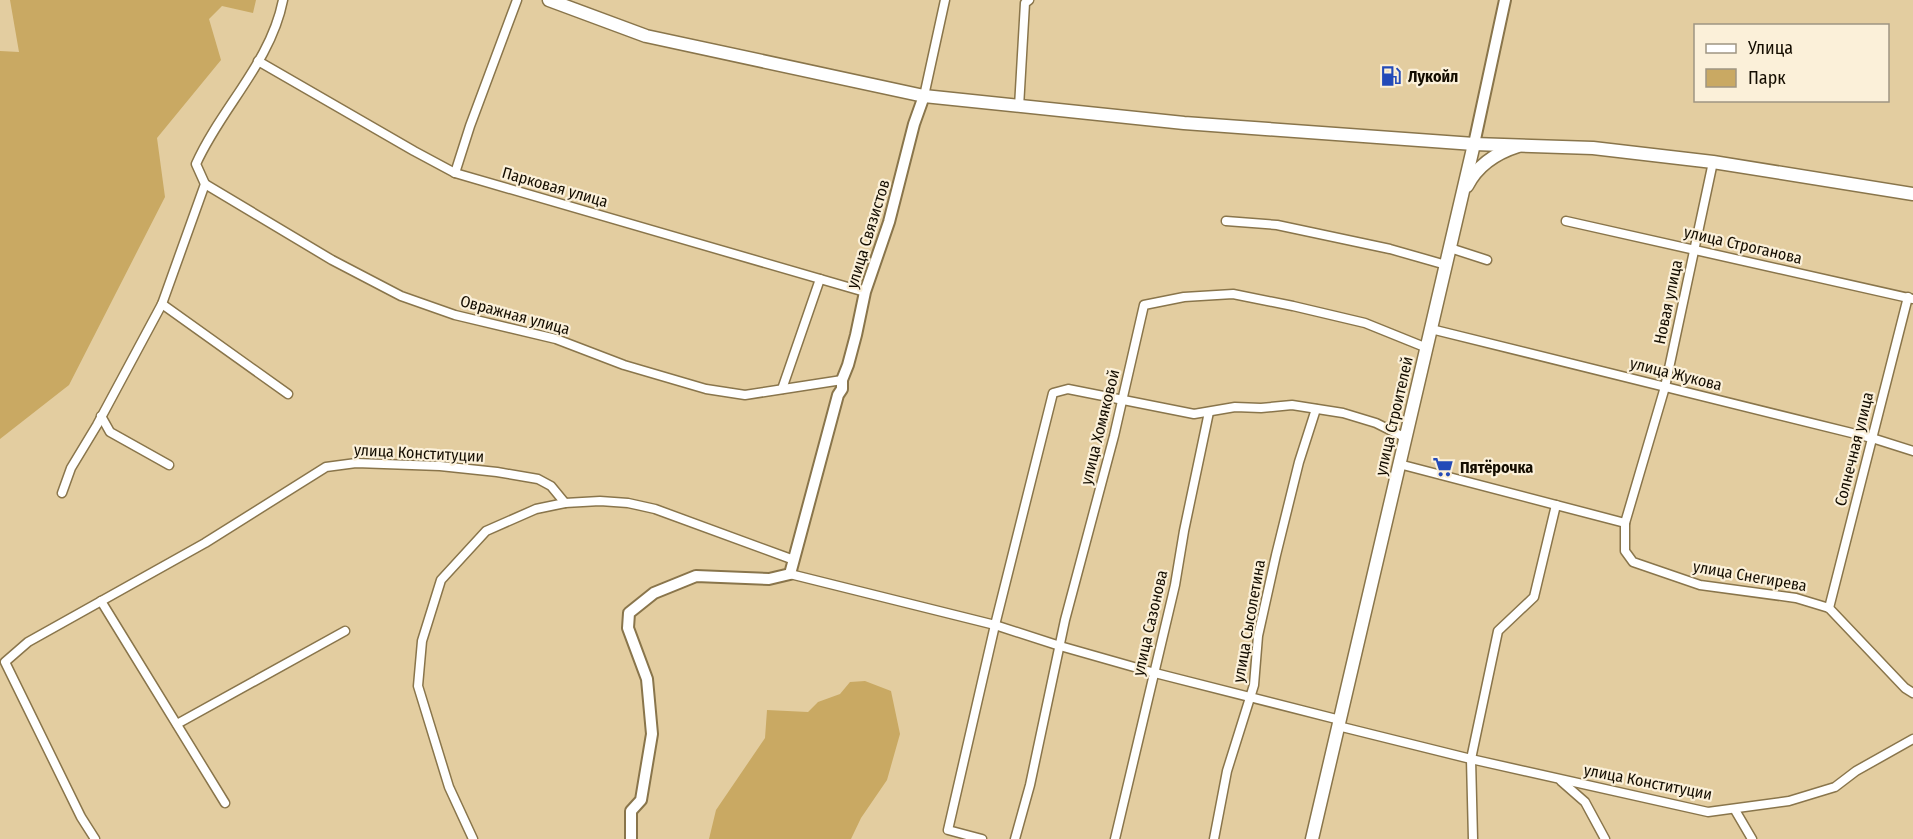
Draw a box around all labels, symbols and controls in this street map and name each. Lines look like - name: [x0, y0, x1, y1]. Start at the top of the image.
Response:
- legend: [1694, 24, 1889, 102]
- text: Улица: [1747, 37, 1793, 59]
- fuel station icon: Лукойл: [1379, 64, 1403, 88]
- place label: Лукойл: [1408, 67, 1458, 86]
- text: Парк: [1748, 67, 1786, 89]
- street label: Парковая улица: [500, 163, 610, 211]
- street label: улица Связистов: [842, 177, 894, 291]
- street label: улица Строганова: [1682, 222, 1804, 268]
- street label: Новая улица: [1650, 258, 1686, 346]
- street label: Овражная улица: [458, 291, 572, 339]
- street label: улица Жукова: [1628, 353, 1724, 395]
- street label: улица Строителей: [1371, 355, 1417, 477]
- street label: улица Хомяковой: [1076, 367, 1124, 487]
- street label: Солнечная улица: [1831, 390, 1877, 508]
- street label: улица Конституции: [353, 440, 485, 466]
- supermarket icon: Пятёрочка: [1431, 455, 1455, 479]
- place label: Пятёрочка: [1460, 458, 1533, 477]
- street label: улица Снегирева: [1692, 557, 1808, 595]
- street label: улица Сысолетина: [1229, 558, 1269, 684]
- street label: улица Сазонова: [1129, 568, 1171, 678]
- street label: улица Конституции: [1582, 760, 1714, 804]

